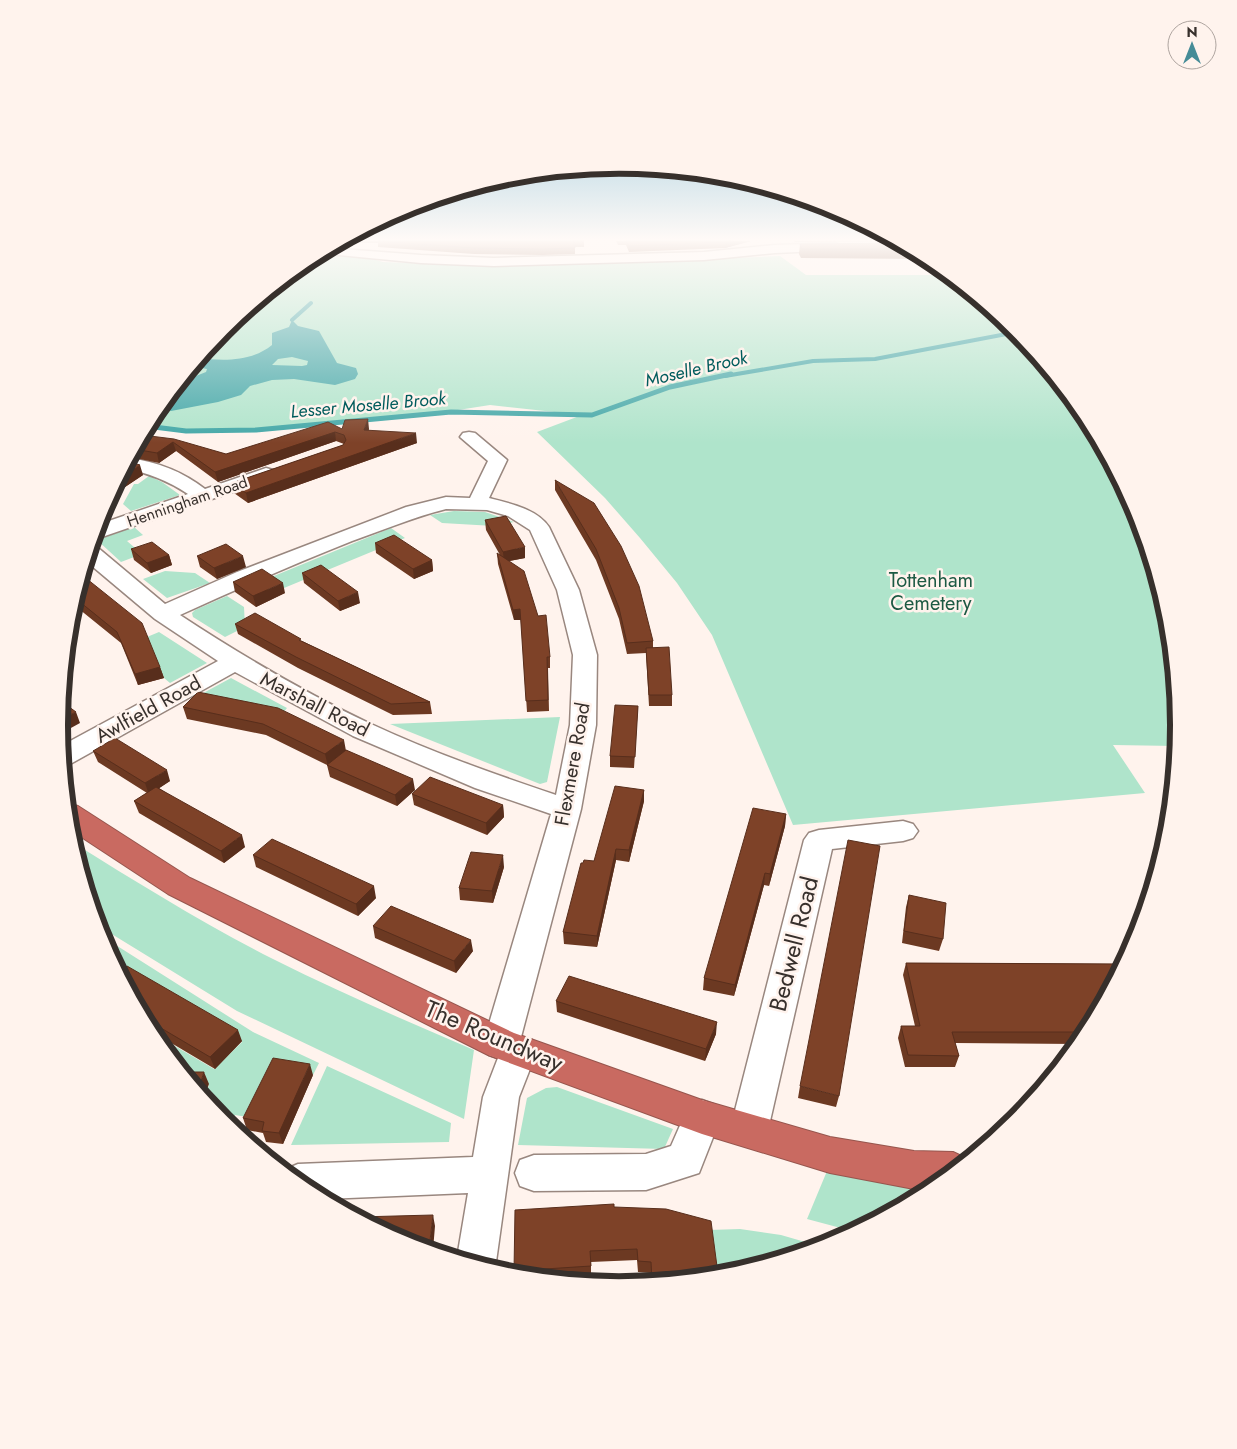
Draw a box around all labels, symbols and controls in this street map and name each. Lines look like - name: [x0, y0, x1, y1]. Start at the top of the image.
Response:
- north arrow: [1167, 20, 1217, 70]
- text: N: [1186, 22, 1198, 42]
- water label: Moselle Brook: [642, 344, 751, 393]
- water label: Lesser Moselle Brook: [289, 385, 448, 425]
- street label: Henningham Road: [124, 470, 251, 533]
- park label: Tottenham Cemetery: [889, 566, 973, 618]
- street label: Marshall Road: [255, 664, 374, 744]
- street label: Awlfield Road: [90, 668, 206, 750]
- street label: Flexmere Road: [547, 700, 598, 828]
- street label: Bedwell Road: [760, 873, 827, 1015]
- street label: The Roundway: [420, 991, 569, 1081]

